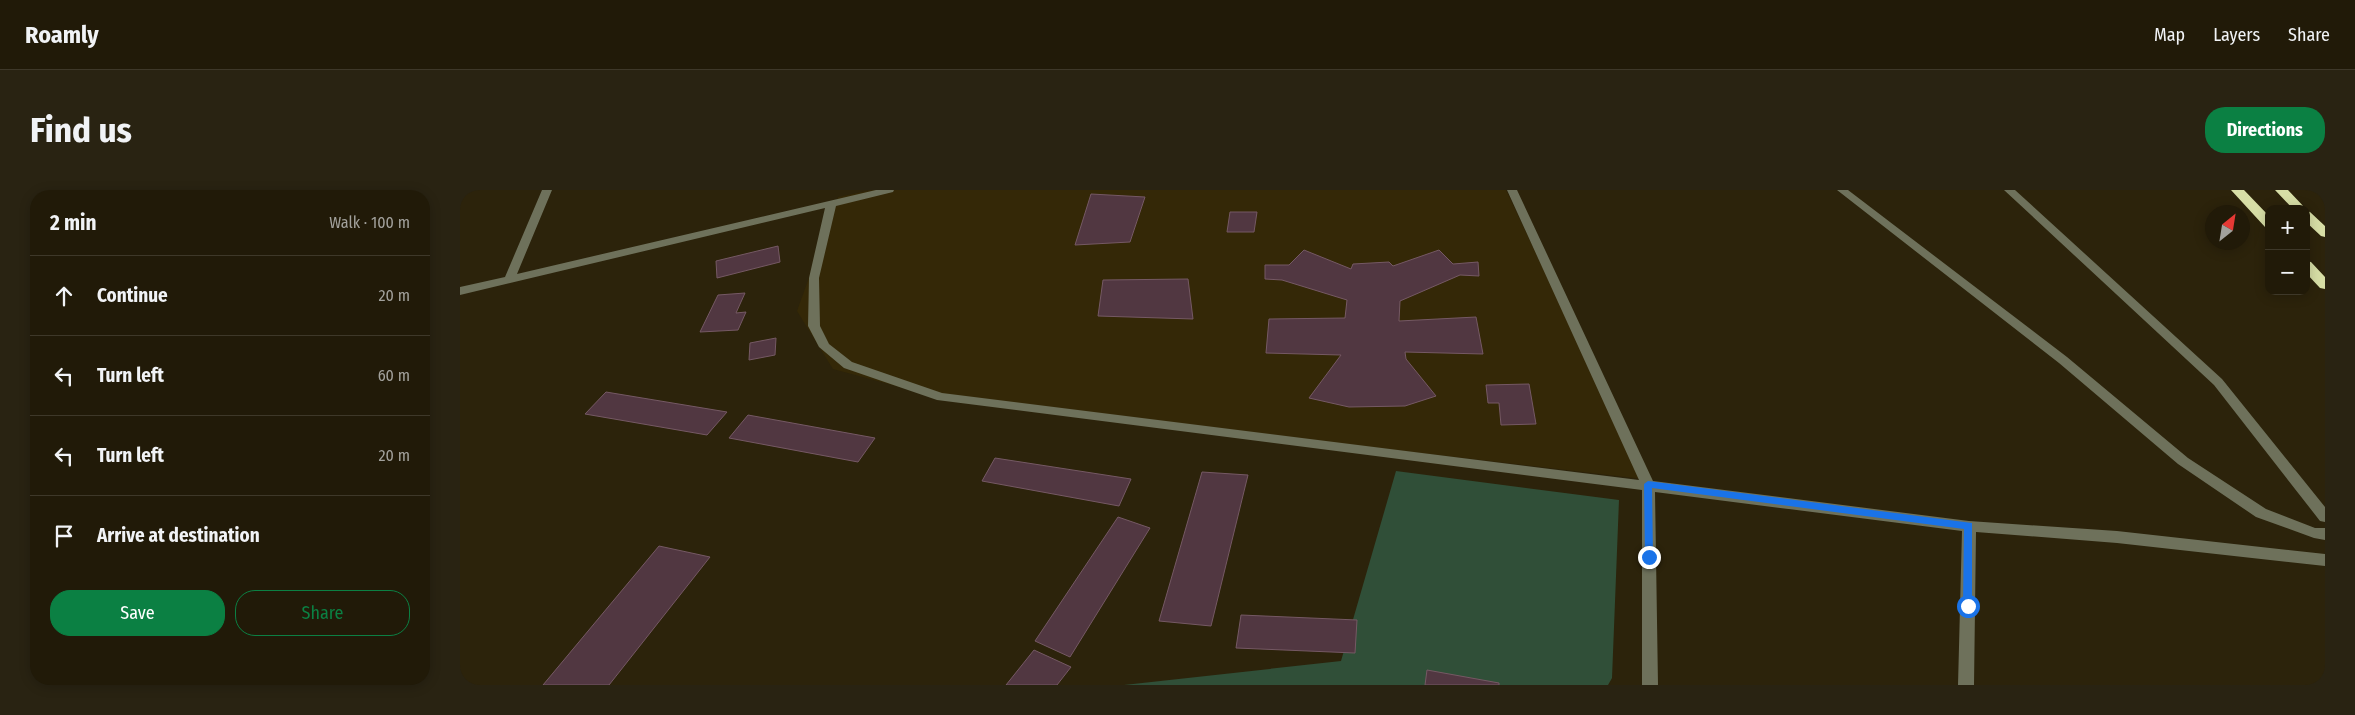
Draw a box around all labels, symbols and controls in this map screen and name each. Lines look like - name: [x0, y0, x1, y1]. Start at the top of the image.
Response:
- text: Roamly: [25, 21, 99, 49]
- text: Map: [2154, 24, 2185, 46]
- text: Layers: [2213, 24, 2260, 46]
- text: Share: [2288, 24, 2330, 46]
- button: Directions: [2205, 107, 2325, 153]
- text: Find us: [30, 109, 132, 151]
- north arrow: [2205, 205, 2250, 250]
- map controls: [2265, 205, 2310, 295]
- button: +: [2265, 205, 2310, 250]
- text: 2 min: [50, 210, 97, 236]
- text: Walk · 100 m: [329, 213, 410, 232]
- button: −: [2265, 250, 2310, 295]
- icon: ahead: [50, 282, 78, 310]
- text: Continue: [97, 284, 168, 307]
- text: 20 m: [379, 286, 410, 305]
- icon: left: [50, 362, 78, 390]
- text: Turn left: [97, 364, 164, 387]
- text: 60 m: [378, 366, 410, 385]
- icon: left: [50, 442, 78, 470]
- text: Turn left: [97, 444, 164, 467]
- text: 20 m: [379, 446, 410, 465]
- icon: arrive: [50, 522, 78, 550]
- text: Arrive at destination: [97, 524, 260, 547]
- route end: [1638, 546, 1661, 569]
- button: Save: [50, 590, 225, 636]
- button: Share: [235, 590, 410, 636]
- route start: [1957, 595, 1980, 618]

